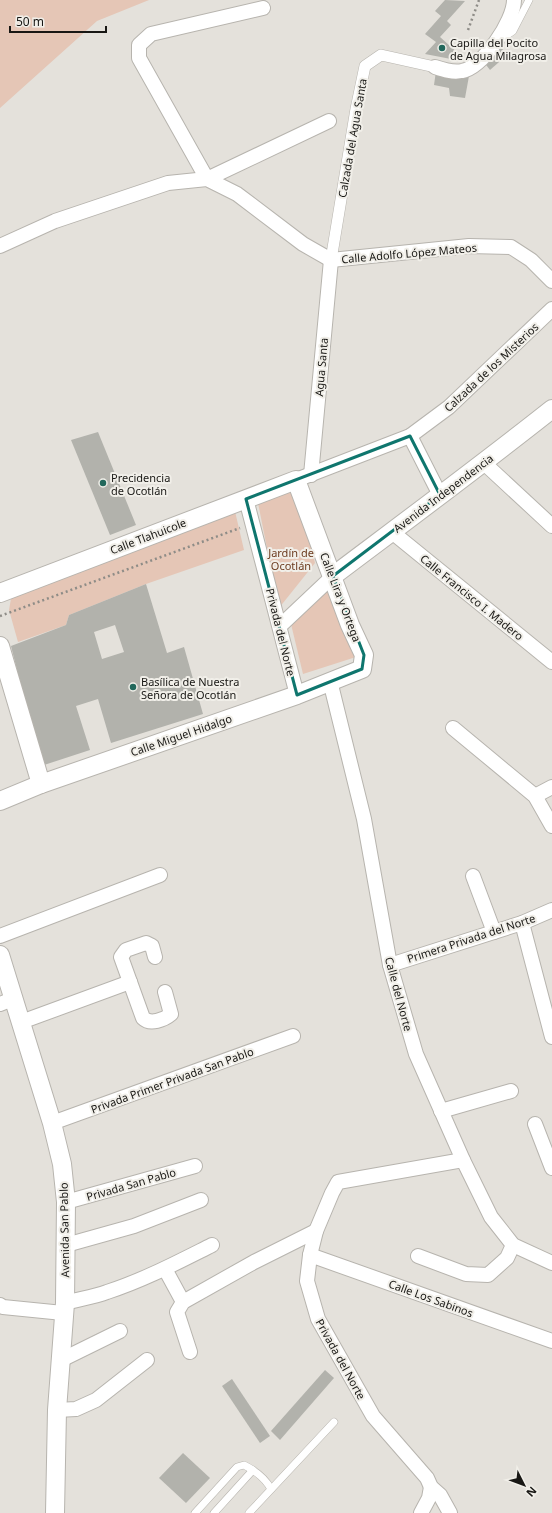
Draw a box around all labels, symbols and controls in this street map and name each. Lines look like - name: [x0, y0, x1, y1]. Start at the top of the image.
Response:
- scale bar: [10, 8, 106, 34]
- text: 50 m: [16, 13, 44, 30]
- place label: Capilla del Pocito de Agua Milagrosa: [450, 35, 546, 63]
- marker: Capilla del Pocito de Agua Milagrosa: [437, 43, 447, 53]
- street label: Calzada del Agua Santa: [334, 77, 370, 199]
- street label: Calle Adolfo López Mateos: [341, 240, 477, 266]
- street label: Calzada de los Misterios: [440, 319, 542, 415]
- street label: Agua Santa: [311, 337, 331, 397]
- street label: Avenida Independencia: [390, 450, 496, 536]
- place label: Precidencia de Ocotlán: [111, 470, 170, 498]
- marker: Precidencia de Ocotlán: [98, 478, 108, 488]
- street label: Calle Tlahuicole: [108, 515, 188, 557]
- park label: Jardín de Ocotlán: [267, 545, 314, 573]
- street label: Calle Lira y Ortega: [317, 550, 365, 644]
- street label: Calle Francisco I. Madero: [417, 551, 527, 644]
- street label: Privada del Norte: [263, 587, 299, 677]
- place label: Basílica de Nuestra Señora de Ocotlán: [141, 674, 239, 702]
- marker: Basílica de Nuestra Señora de Ocotlán: [128, 682, 138, 692]
- street label: Calle Miguel Hidalgo: [128, 710, 234, 759]
- street label: Primera Privada del Norte: [405, 910, 537, 966]
- street label: Calle del Norte: [382, 955, 416, 1033]
- street label: Privada Primer Privada San Pablo: [89, 1043, 256, 1116]
- street label: Privada San Pablo: [84, 1164, 178, 1204]
- street label: Avenida San Pablo: [56, 1182, 72, 1278]
- street label: Calle Los Sabinos: [387, 1276, 475, 1320]
- street label: Privada del Norte: [313, 1316, 369, 1402]
- north arrow: [504, 1465, 544, 1505]
- text: N: [523, 1484, 540, 1500]

